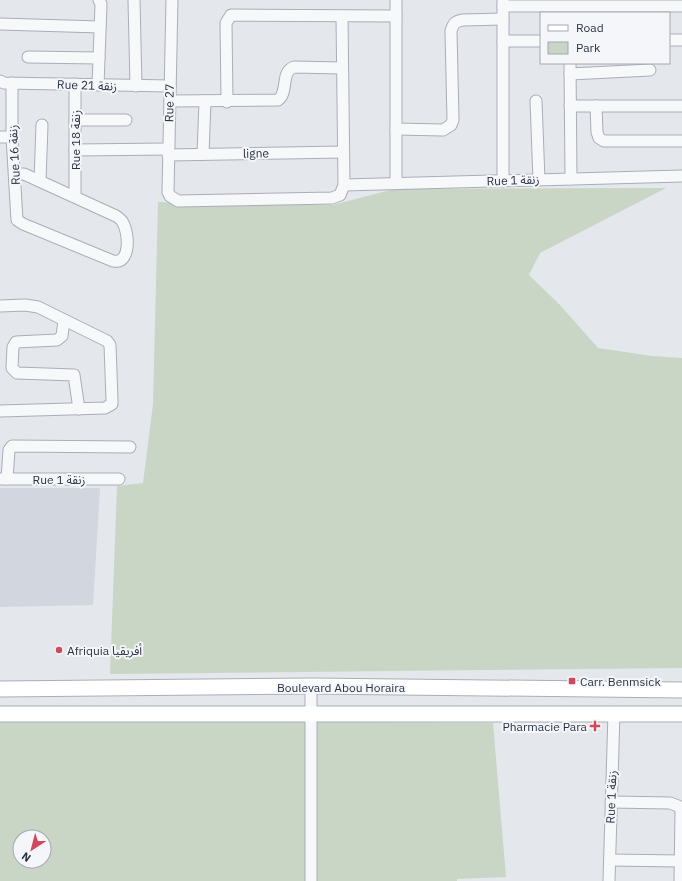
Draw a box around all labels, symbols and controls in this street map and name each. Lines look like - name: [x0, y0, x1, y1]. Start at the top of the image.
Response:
- legend: [540, 12, 670, 64]
- text: Road: [576, 20, 604, 35]
- text: Park: [576, 40, 601, 55]
- street label: Rue 21 زنقة: [57, 76, 117, 94]
- street label: Rue 27: [161, 84, 177, 122]
- street label: Rue 18 زنقة: [68, 110, 83, 170]
- street label: Rue 16 زنقة: [5, 125, 23, 185]
- street label: ligne: [243, 145, 270, 161]
- street label: Rue 1 زنقة: [486, 172, 540, 188]
- street label: Rue 1 زنقة: [33, 472, 86, 487]
- place label: Afriquia أفريقيا: [67, 643, 142, 658]
- marker: Afriquia أفريقيا: [54, 645, 64, 655]
- place label: Carr. Benmsick: [580, 674, 661, 689]
- marker: Carr. Benmsick: [567, 676, 577, 686]
- street label: Boulevard Abou Horaira: [277, 680, 406, 695]
- place label: Pharmacie Para: [502, 719, 588, 734]
- marker: Pharmacie Para: [590, 721, 600, 731]
- street label: Rue 1 زنقة: [603, 770, 619, 824]
- north arrow: [12, 829, 52, 869]
- text: N: [19, 849, 33, 865]

